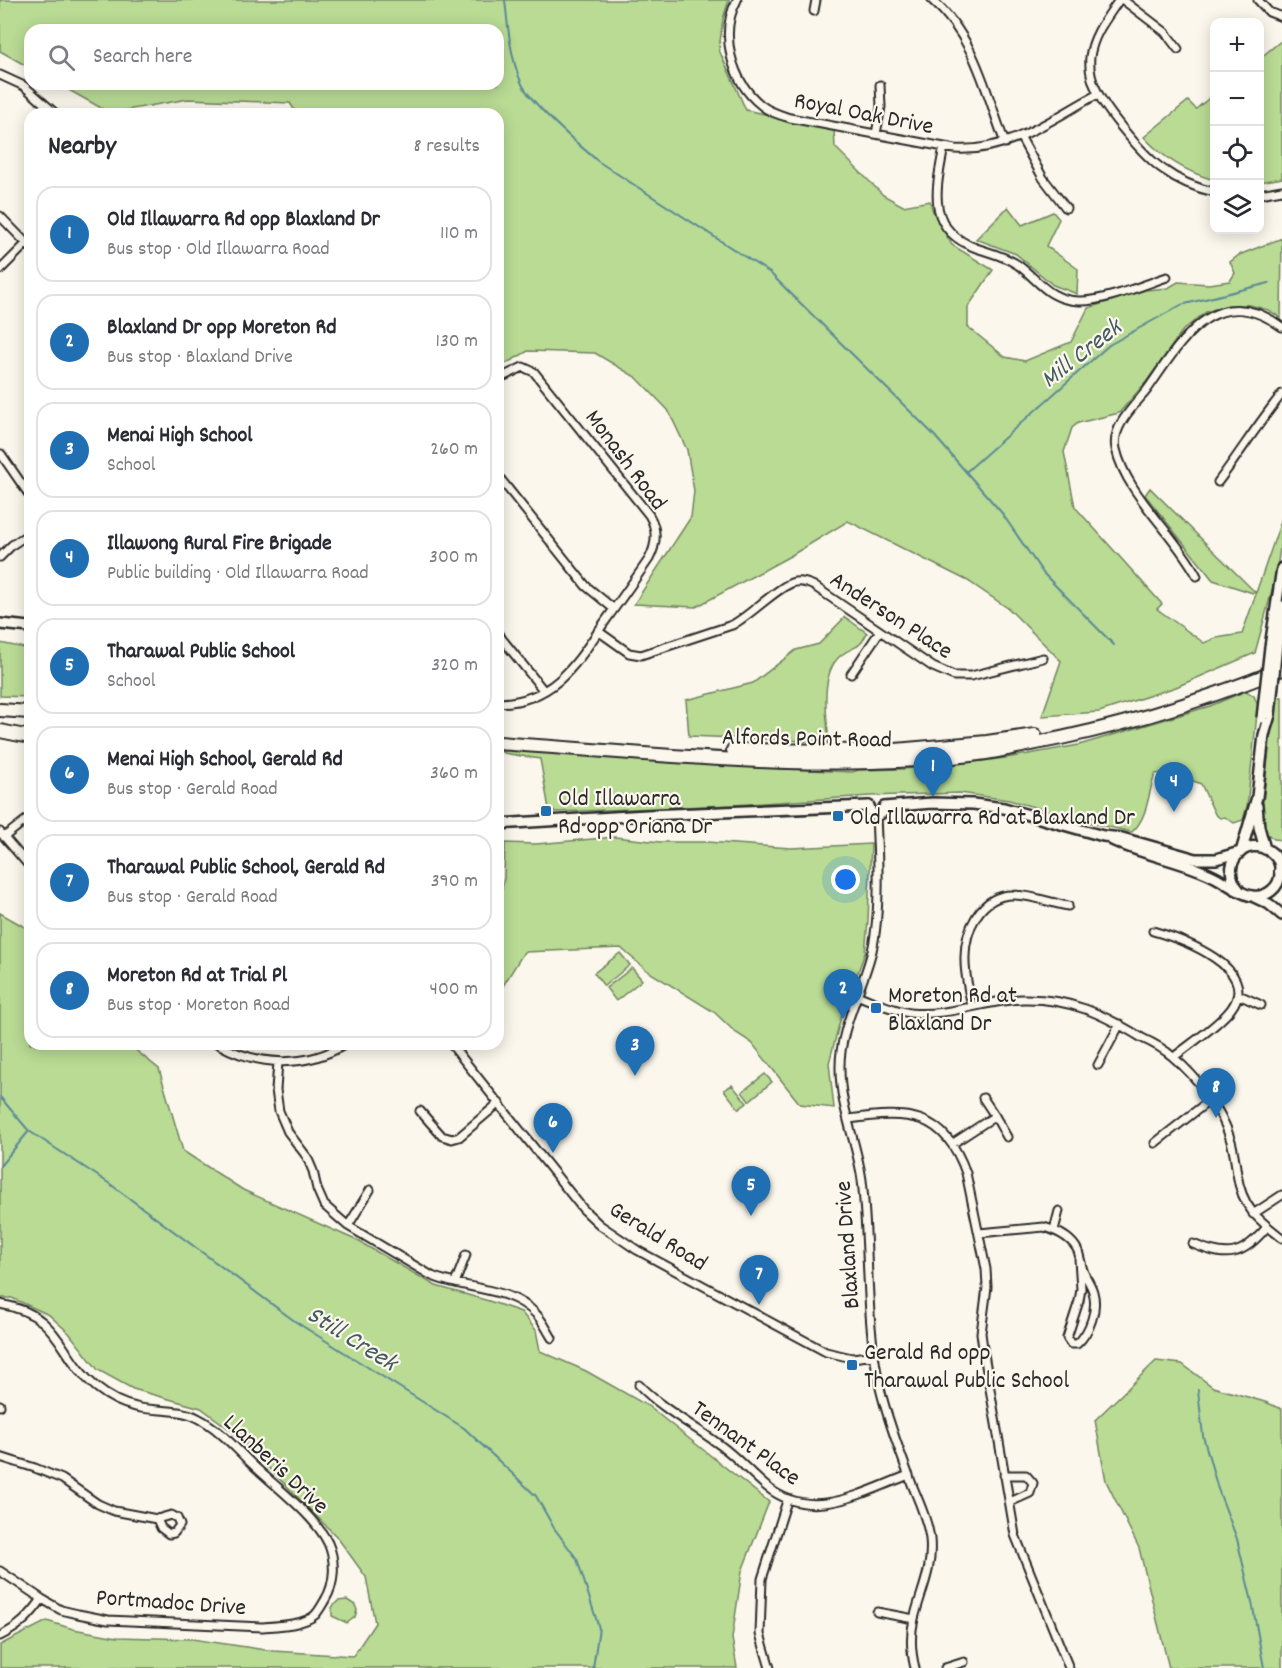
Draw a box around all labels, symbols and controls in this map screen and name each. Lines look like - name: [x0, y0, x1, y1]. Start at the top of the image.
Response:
- map controls: [1210, 18, 1264, 234]
- button: +: [1210, 18, 1264, 72]
- search box: [24, 24, 504, 90]
- icon: search: [45, 41, 78, 74]
- text: Search here: [93, 42, 192, 73]
- button: −: [1210, 72, 1264, 126]
- street label: Royal Oak Drive: [791, 85, 936, 145]
- button: locate: [1210, 126, 1264, 180]
- text: Nearby: [48, 129, 116, 166]
- text: 8 results: [414, 133, 480, 161]
- button: layers: [1210, 180, 1264, 234]
- text: Old Illawarra Rd opp Blaxland Dr: [107, 205, 380, 236]
- text: 1: [67, 220, 72, 248]
- text: 110 m: [440, 220, 478, 248]
- text: Bus stop · Old Illawarra Road: [107, 236, 330, 264]
- water label: Mill Creek: [1034, 310, 1133, 398]
- text: Blaxland Dr opp Moreton Rd: [107, 313, 337, 344]
- text: 2: [65, 328, 74, 356]
- text: 130 m: [436, 328, 478, 356]
- text: Bus stop · Blaxland Drive: [107, 344, 293, 372]
- street label: Monash Road: [575, 403, 674, 518]
- text: Menai High School: [107, 421, 253, 452]
- text: 3: [65, 436, 74, 464]
- text: 260 m: [430, 436, 478, 464]
- text: School: [107, 452, 156, 480]
- text: Illawong Rural Fire Brigade: [107, 529, 332, 560]
- text: 4: [65, 544, 74, 572]
- text: 300 m: [429, 544, 478, 572]
- text: Public building · Old Illawarra Road: [107, 560, 369, 588]
- street label: Anderson Place: [822, 564, 958, 669]
- text: Tharawal Public School: [107, 637, 295, 668]
- text: 5: [65, 652, 74, 680]
- text: 320 m: [431, 652, 478, 680]
- text: School: [107, 668, 156, 696]
- street label: Alfords Point Road: [722, 722, 892, 758]
- text: Menai High School, Gerald Rd: [107, 745, 343, 776]
- pin: 1: [914, 748, 952, 797]
- text: 6: [65, 760, 74, 788]
- text: 360 m: [430, 760, 478, 788]
- pin: 4: [1154, 762, 1194, 812]
- text: Bus stop · Gerald Road: [107, 776, 278, 804]
- place label: Old Illawarra Rd opp Oriana Dr: [558, 783, 712, 845]
- place label: Old Illawarra Rd at Blaxland Dr: [850, 802, 1135, 836]
- marker: Old Illawarra Rd opp Oriana Dr: [539, 804, 553, 818]
- marker: Old Illawarra Rd at Blaxland Dr: [831, 809, 845, 823]
- text: Tharawal Public School, Gerald Rd: [107, 853, 385, 884]
- your location: [831, 865, 860, 894]
- text: 7: [66, 868, 73, 896]
- text: 390 m: [431, 868, 478, 896]
- text: Bus stop · Gerald Road: [107, 884, 278, 912]
- text: Moreton Rd at Trial Pl: [107, 961, 287, 992]
- pin: 2: [824, 970, 862, 1019]
- text: 8: [65, 976, 74, 1004]
- text: 400 m: [430, 976, 478, 1004]
- place label: Moreton Rd at Blaxland Dr: [888, 980, 1017, 1042]
- text: Bus stop · Moreton Road: [107, 992, 290, 1020]
- marker: Moreton Rd at Blaxland Dr: [869, 1001, 883, 1015]
- pin: 3: [616, 1026, 654, 1076]
- pin: 8: [1196, 1068, 1236, 1118]
- pin: 6: [534, 1104, 572, 1153]
- pin: 5: [732, 1166, 771, 1216]
- street label: Blaxland Drive: [828, 1180, 870, 1310]
- street label: Gerald Road: [602, 1194, 713, 1281]
- pin: 7: [740, 1256, 778, 1305]
- water label: Still Creek: [299, 1298, 405, 1383]
- place label: Gerald Rd opp Tharawal Public School: [864, 1337, 1069, 1399]
- marker: Gerald Rd opp Tharawal Public School: [845, 1358, 859, 1372]
- street label: Tennant Place: [684, 1393, 807, 1496]
- street label: Llanberis Drive: [214, 1407, 336, 1523]
- street label: Portmadoc Drive: [95, 1582, 247, 1626]

